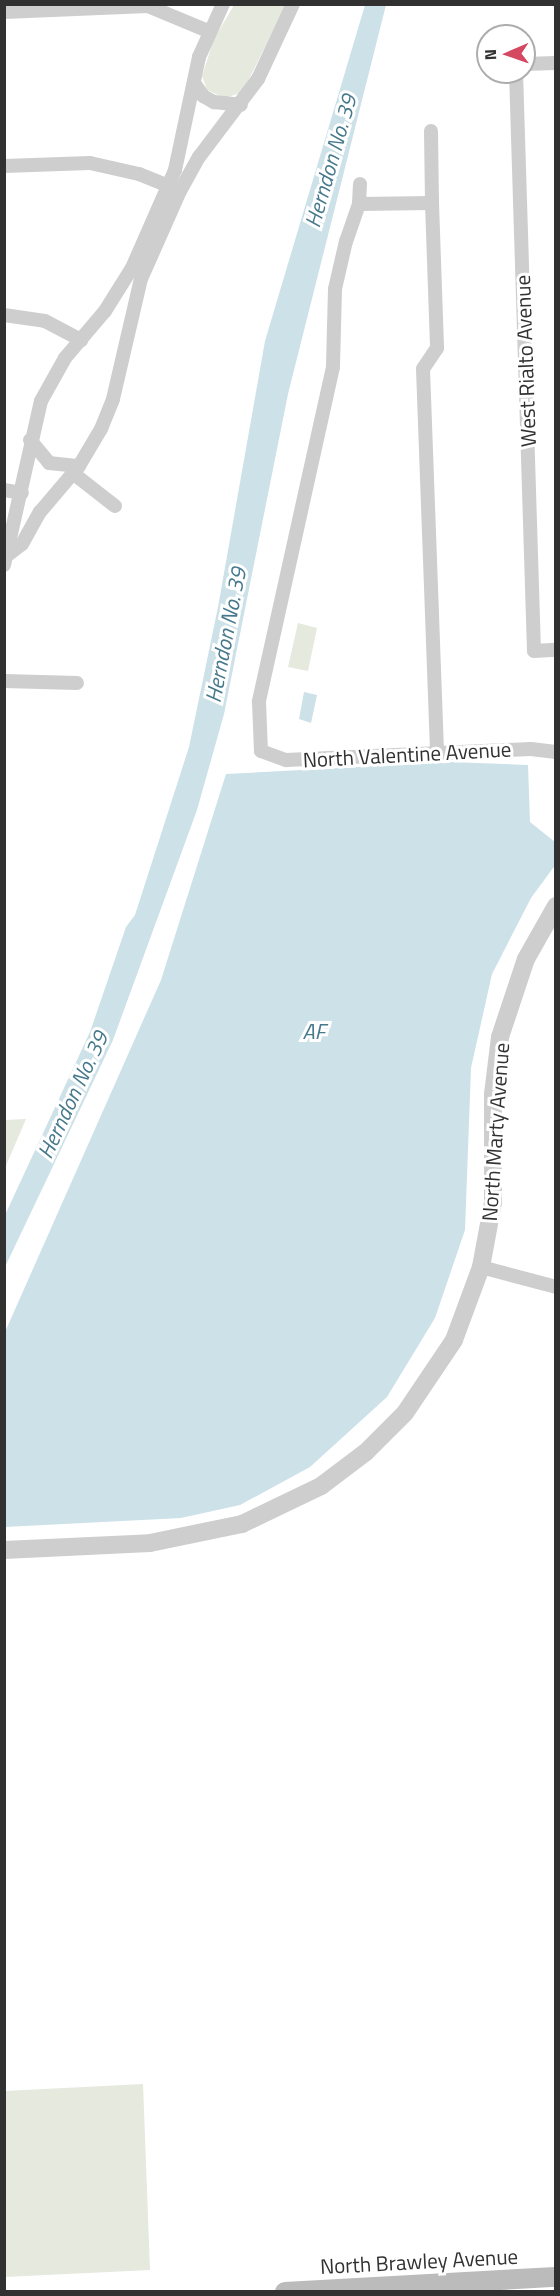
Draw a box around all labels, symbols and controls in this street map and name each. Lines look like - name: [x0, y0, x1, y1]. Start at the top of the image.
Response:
- north arrow: [476, 24, 536, 84]
- text: N: [478, 49, 502, 61]
- water label: Herndon No. 39: [299, 91, 363, 231]
- street label: West Rialto Avenue: [509, 275, 541, 447]
- water label: Herndon No. 39: [200, 565, 252, 705]
- street label: North Valentine Avenue: [302, 736, 512, 772]
- water label: AF: [303, 1019, 325, 1045]
- water label: Herndon No. 39: [32, 1027, 114, 1163]
- street label: North Marty Avenue: [476, 1042, 514, 1222]
- street label: North Brawley Avenue: [319, 2243, 519, 2279]

